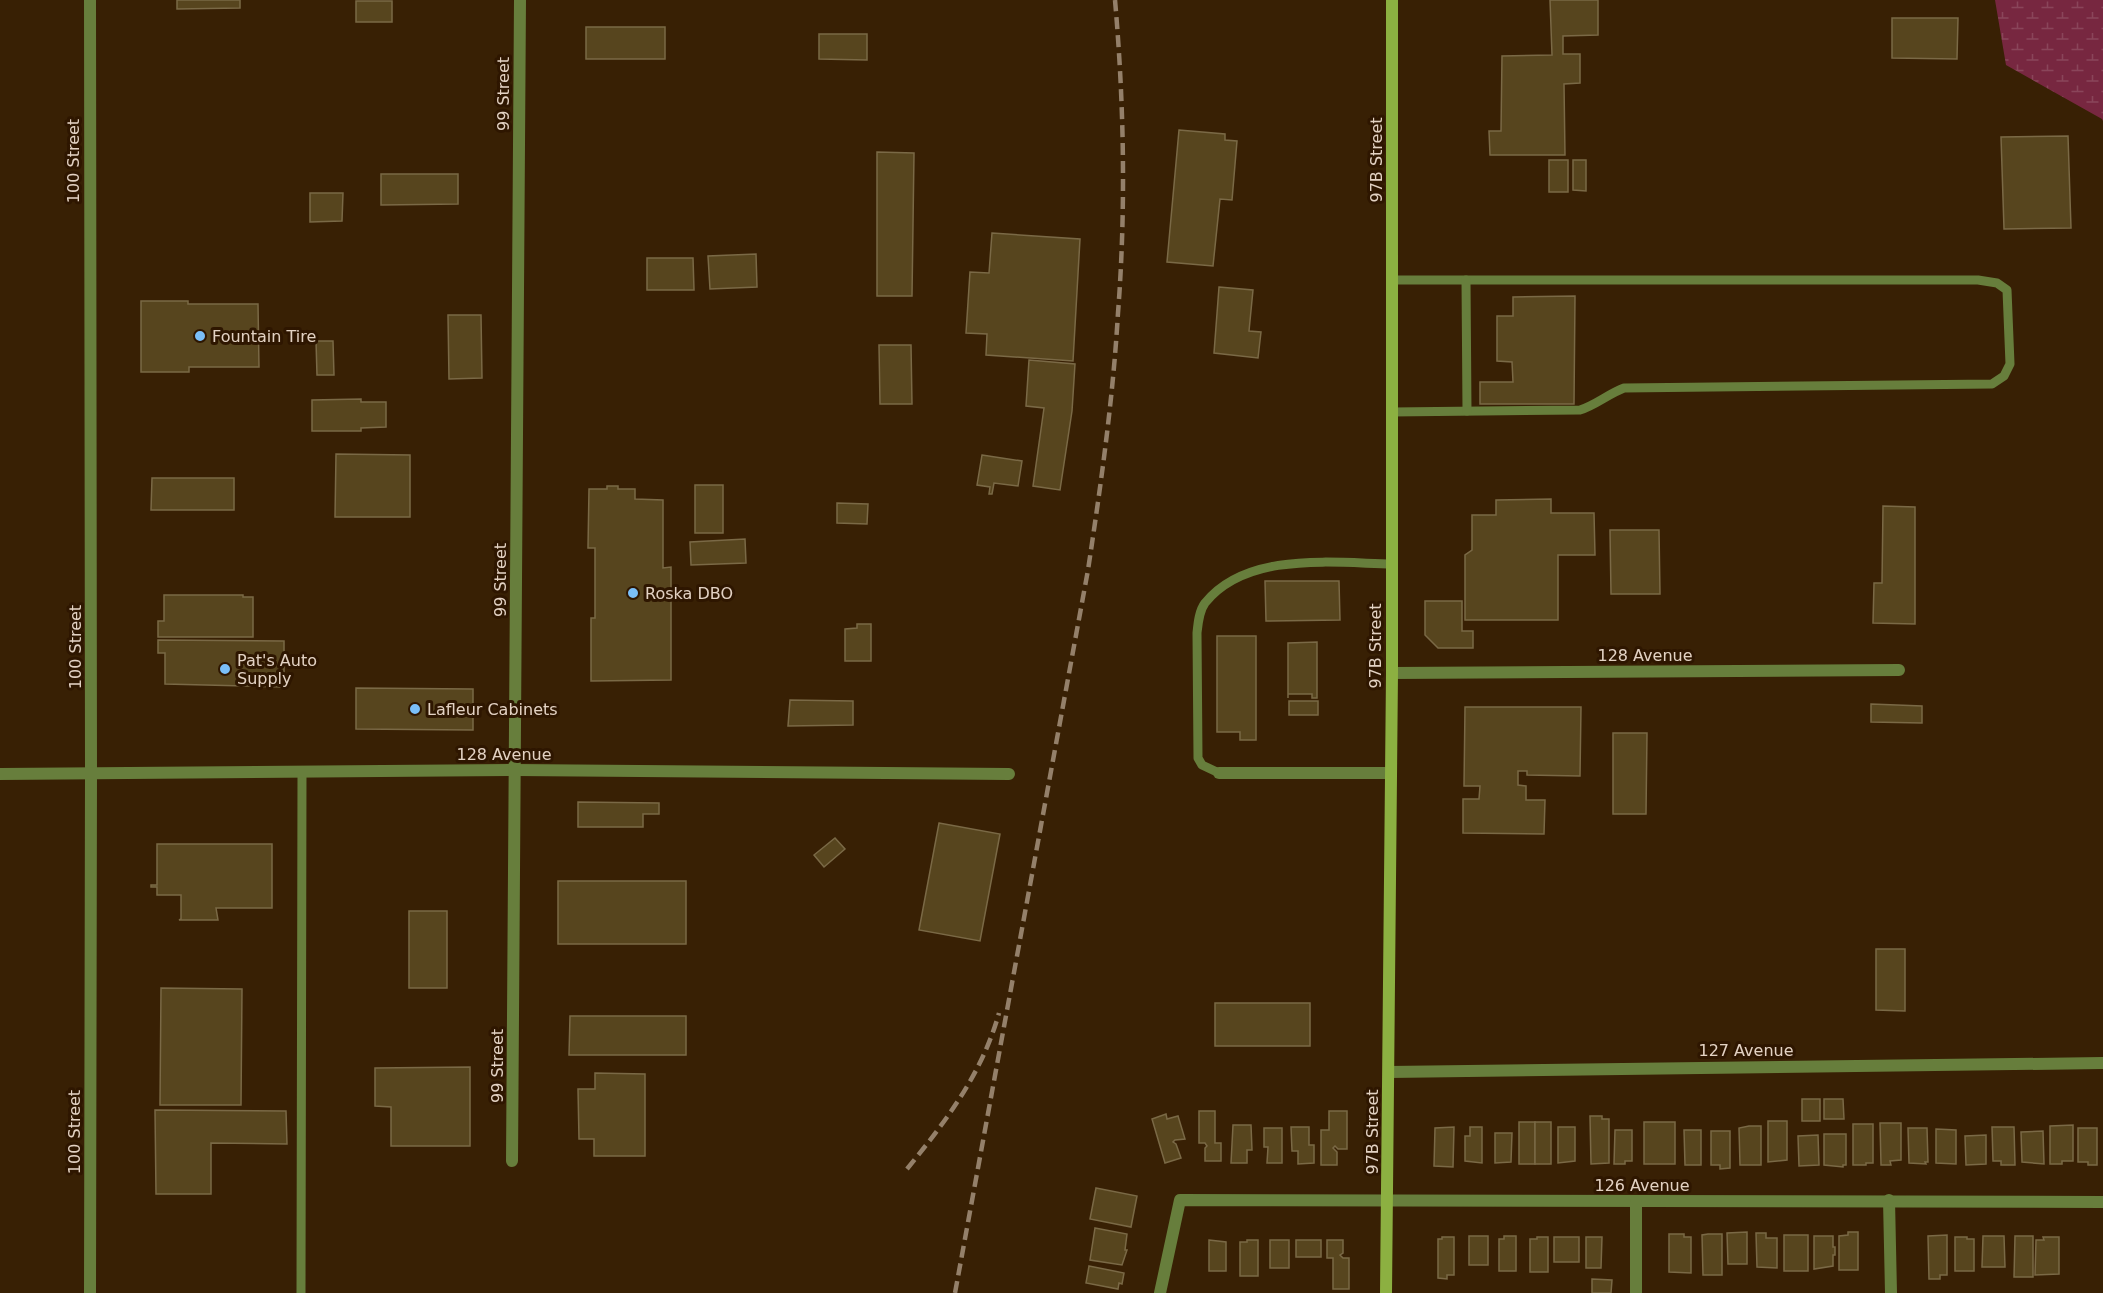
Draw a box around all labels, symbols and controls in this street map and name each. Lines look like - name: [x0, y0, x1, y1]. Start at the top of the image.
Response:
- street label: 99 Street: [494, 57, 513, 131]
- street label: 97B Street: [1367, 117, 1386, 203]
- street label: 100 Street: [64, 119, 83, 203]
- place label: Fountain Tire: [212, 327, 316, 346]
- marker: Fountain Tire: [193, 329, 207, 343]
- street label: 99 Street: [491, 543, 510, 617]
- place label: Roska DBO: [645, 584, 733, 603]
- marker: Roska DBO: [626, 586, 640, 600]
- street label: 97B Street: [1366, 603, 1385, 689]
- street label: 100 Street: [66, 605, 85, 689]
- street label: 128 Avenue: [1597, 646, 1693, 665]
- place label: Pat's Auto Supply: [237, 651, 317, 688]
- marker: Pat's Auto Supply: [218, 662, 232, 676]
- place label: Lafleur Cabinets: [427, 700, 558, 719]
- marker: Lafleur Cabinets: [408, 702, 422, 716]
- street label: 128 Avenue: [456, 745, 552, 764]
- street label: 99 Street: [488, 1029, 507, 1103]
- street label: 127 Avenue: [1698, 1041, 1794, 1060]
- street label: 97B Street: [1363, 1089, 1382, 1175]
- street label: 100 Street: [65, 1090, 84, 1174]
- street label: 126 Avenue: [1594, 1176, 1690, 1195]

